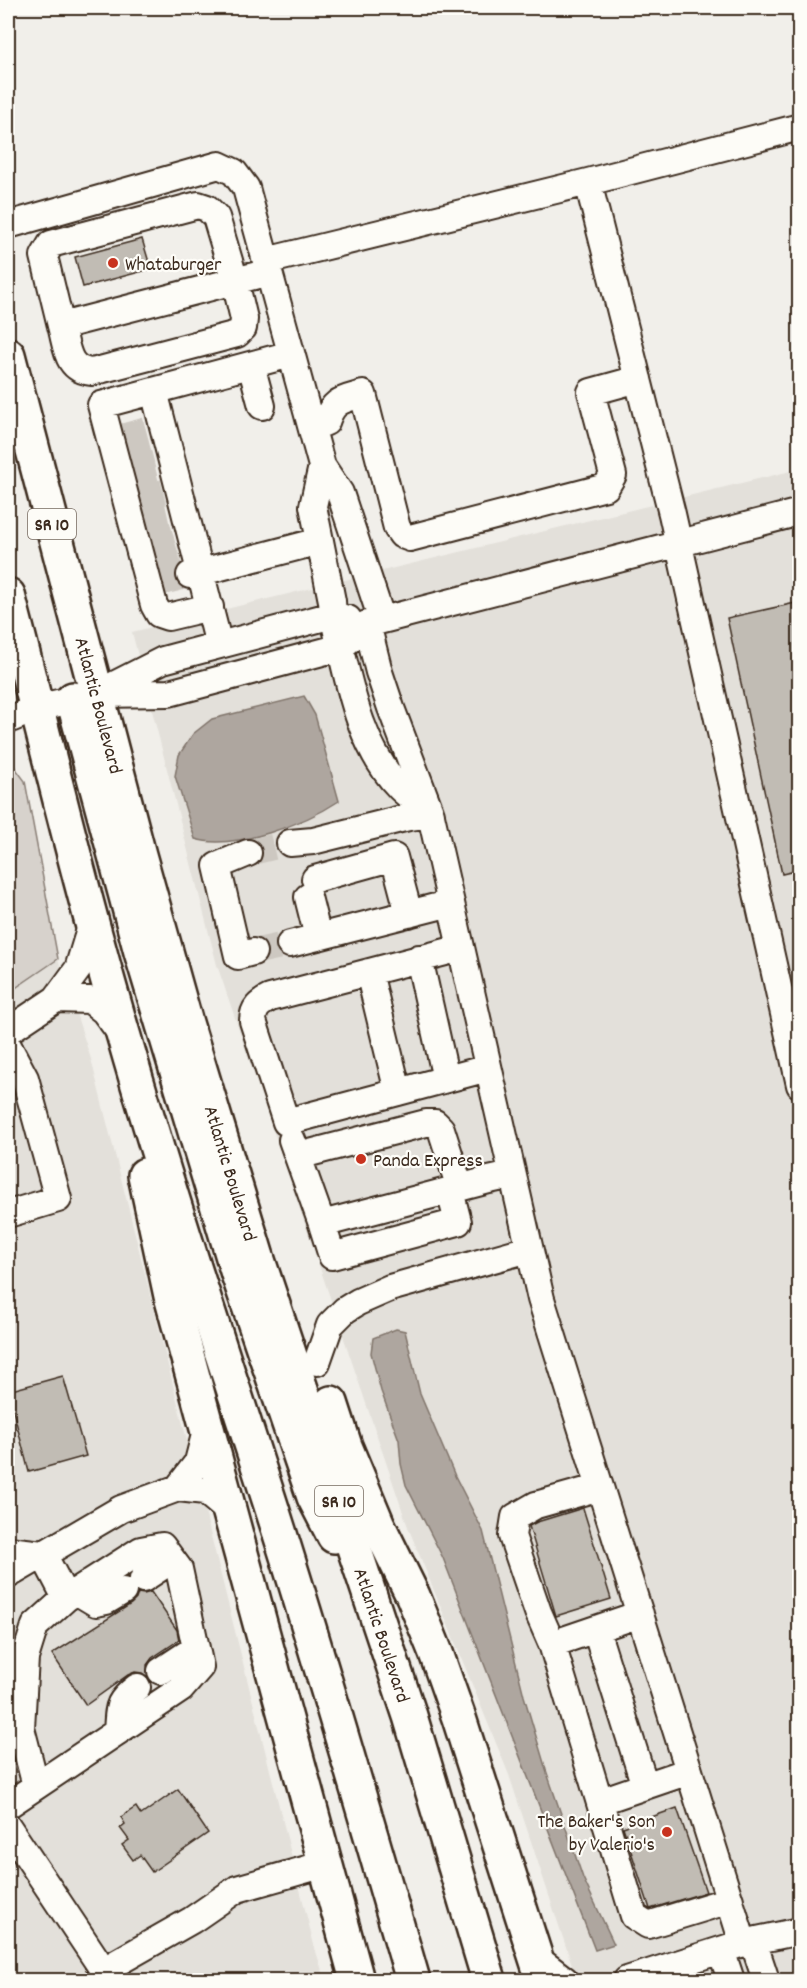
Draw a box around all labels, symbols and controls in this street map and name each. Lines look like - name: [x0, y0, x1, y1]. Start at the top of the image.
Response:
- place label: Whataburger: [125, 252, 222, 280]
- marker: Whataburger: [106, 256, 120, 270]
- road number: SR 10: [28, 509, 76, 539]
- street label: Atlantic Boulevard: [65, 634, 128, 777]
- street label: Atlantic Boulevard: [195, 1102, 262, 1245]
- place label: Panda Express: [373, 1148, 483, 1176]
- marker: Panda Express: [354, 1152, 368, 1166]
- road number: SR 10: [315, 1486, 363, 1516]
- street label: Atlantic Boulevard: [345, 1565, 416, 1707]
- place label: The Baker's Son by Valerio's: [537, 1809, 655, 1860]
- marker: The Baker's Son by Valerio's: [660, 1825, 674, 1839]

